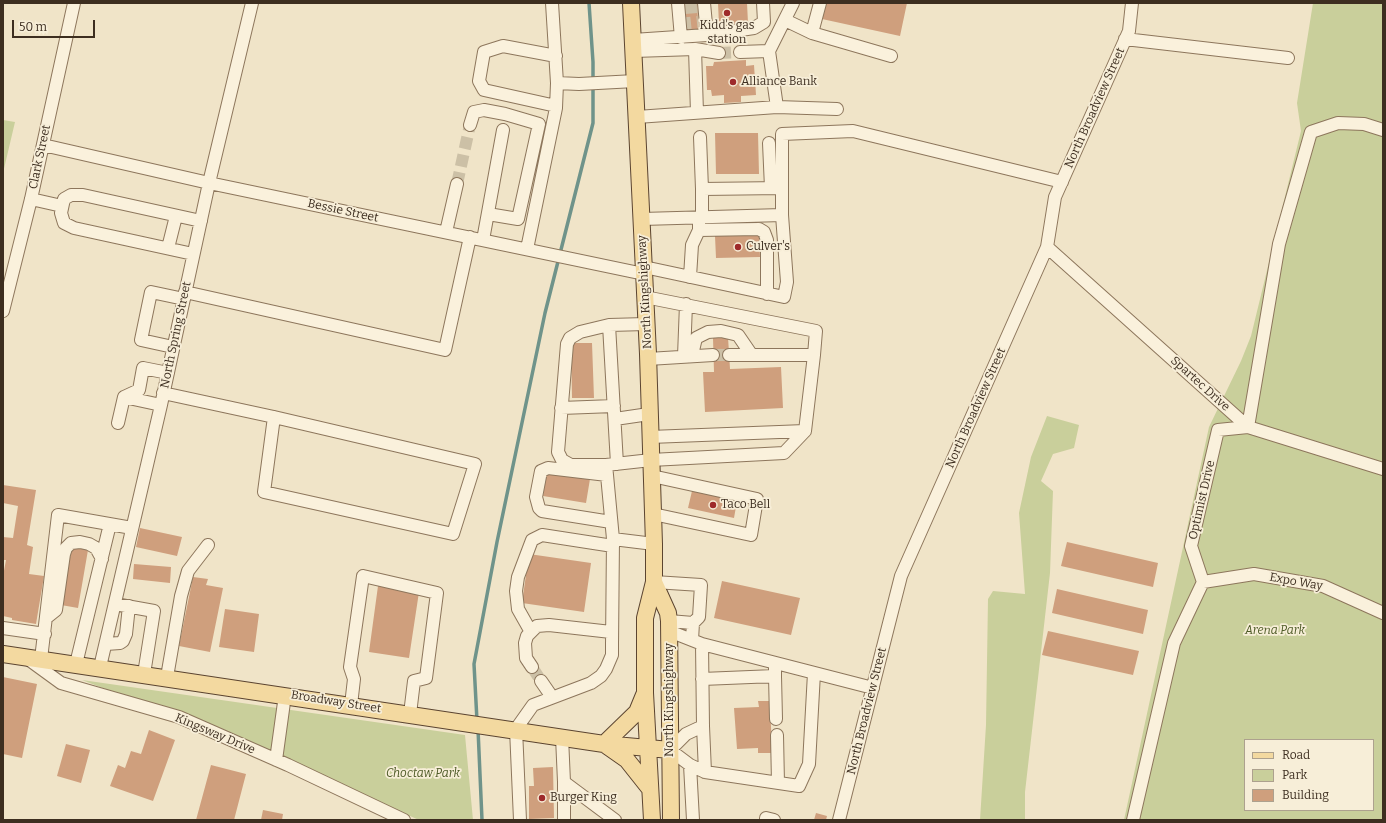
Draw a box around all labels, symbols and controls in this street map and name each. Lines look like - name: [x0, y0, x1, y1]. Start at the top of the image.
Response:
- marker: Kidd's gas station: [722, 8, 732, 18]
- scale bar: [14, 12, 97, 38]
- place label: Kidd's gas station: [699, 19, 755, 47]
- text: 50 m: [19, 20, 47, 34]
- street label: North Broadview Street: [1062, 45, 1128, 171]
- place label: Alliance Bank: [741, 75, 817, 89]
- marker: Alliance Bank: [728, 77, 738, 87]
- street label: Clark Street: [26, 124, 54, 190]
- street label: Bessie Street: [306, 196, 380, 226]
- street label: North Kingshighway: [635, 235, 655, 349]
- place label: Culver's: [746, 240, 790, 254]
- marker: Culver's: [733, 242, 743, 252]
- street label: North Spring Street: [158, 280, 194, 390]
- street label: North Broadview Street: [943, 345, 1009, 471]
- street label: Spartec Drive: [1167, 354, 1233, 414]
- street label: Optimist Drive: [1186, 459, 1218, 541]
- place label: Taco Bell: [721, 498, 770, 512]
- marker: Taco Bell: [708, 500, 718, 510]
- street label: Expo Way: [1268, 570, 1324, 594]
- park label: Arena Park: [1245, 624, 1305, 638]
- street label: North Kingshighway: [663, 643, 677, 757]
- street label: North Broadview Street: [844, 646, 890, 776]
- street label: Broadway Street: [290, 688, 382, 716]
- street label: Kingsway Drive: [173, 711, 257, 757]
- legend: [1244, 739, 1374, 811]
- text: Road: [1282, 748, 1310, 762]
- park label: Choctaw Park: [386, 767, 460, 781]
- text: Park: [1282, 768, 1307, 782]
- text: Building: [1282, 788, 1329, 802]
- place label: Burger King: [550, 791, 617, 805]
- marker: Burger King: [537, 793, 547, 803]

